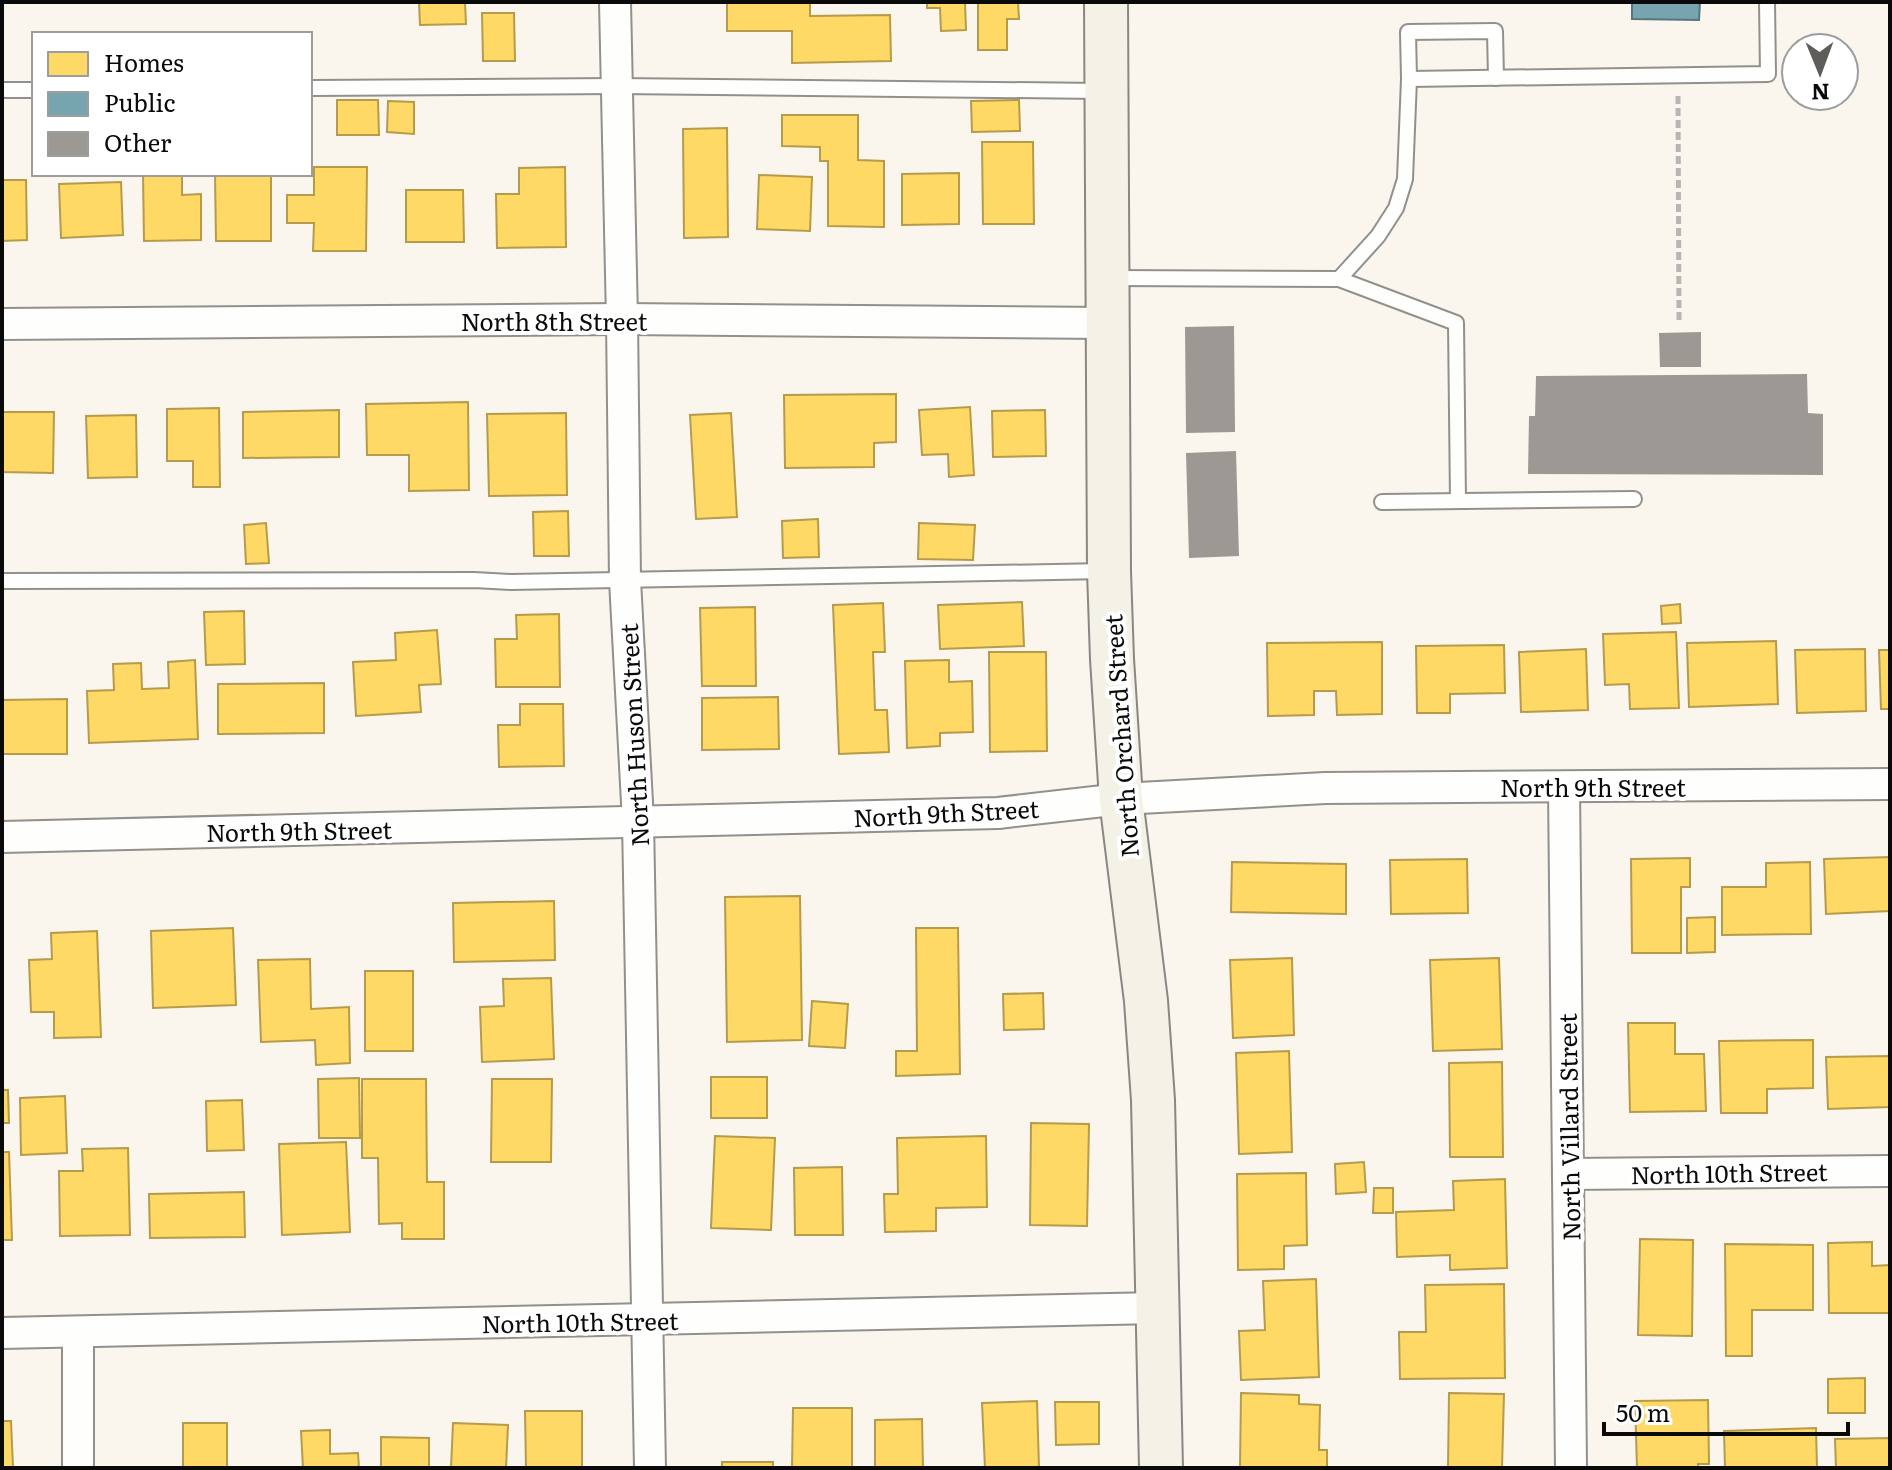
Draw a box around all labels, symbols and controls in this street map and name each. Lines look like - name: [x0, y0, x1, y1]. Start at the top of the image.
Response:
- legend: [32, 32, 312, 176]
- north arrow: [1780, 32, 1860, 112]
- text: Homes: [104, 44, 184, 79]
- text: N: [1811, 77, 1830, 110]
- text: Public: [104, 84, 175, 119]
- text: Other: [104, 124, 172, 159]
- street label: North 8th Street: [461, 303, 648, 338]
- street label: North Orchard Street: [1094, 613, 1146, 859]
- street label: North Huson Street: [610, 622, 656, 847]
- street label: North 9th Street: [1500, 769, 1686, 804]
- street label: North 9th Street: [852, 790, 1040, 834]
- street label: North 9th Street: [206, 811, 393, 849]
- street label: North Villard Street: [1549, 1013, 1587, 1241]
- street label: North 10th Street: [1630, 1153, 1828, 1191]
- street label: North 10th Street: [481, 1302, 679, 1340]
- scale bar: [1604, 1386, 1848, 1436]
- text: 50 m: [1616, 1394, 1670, 1429]

